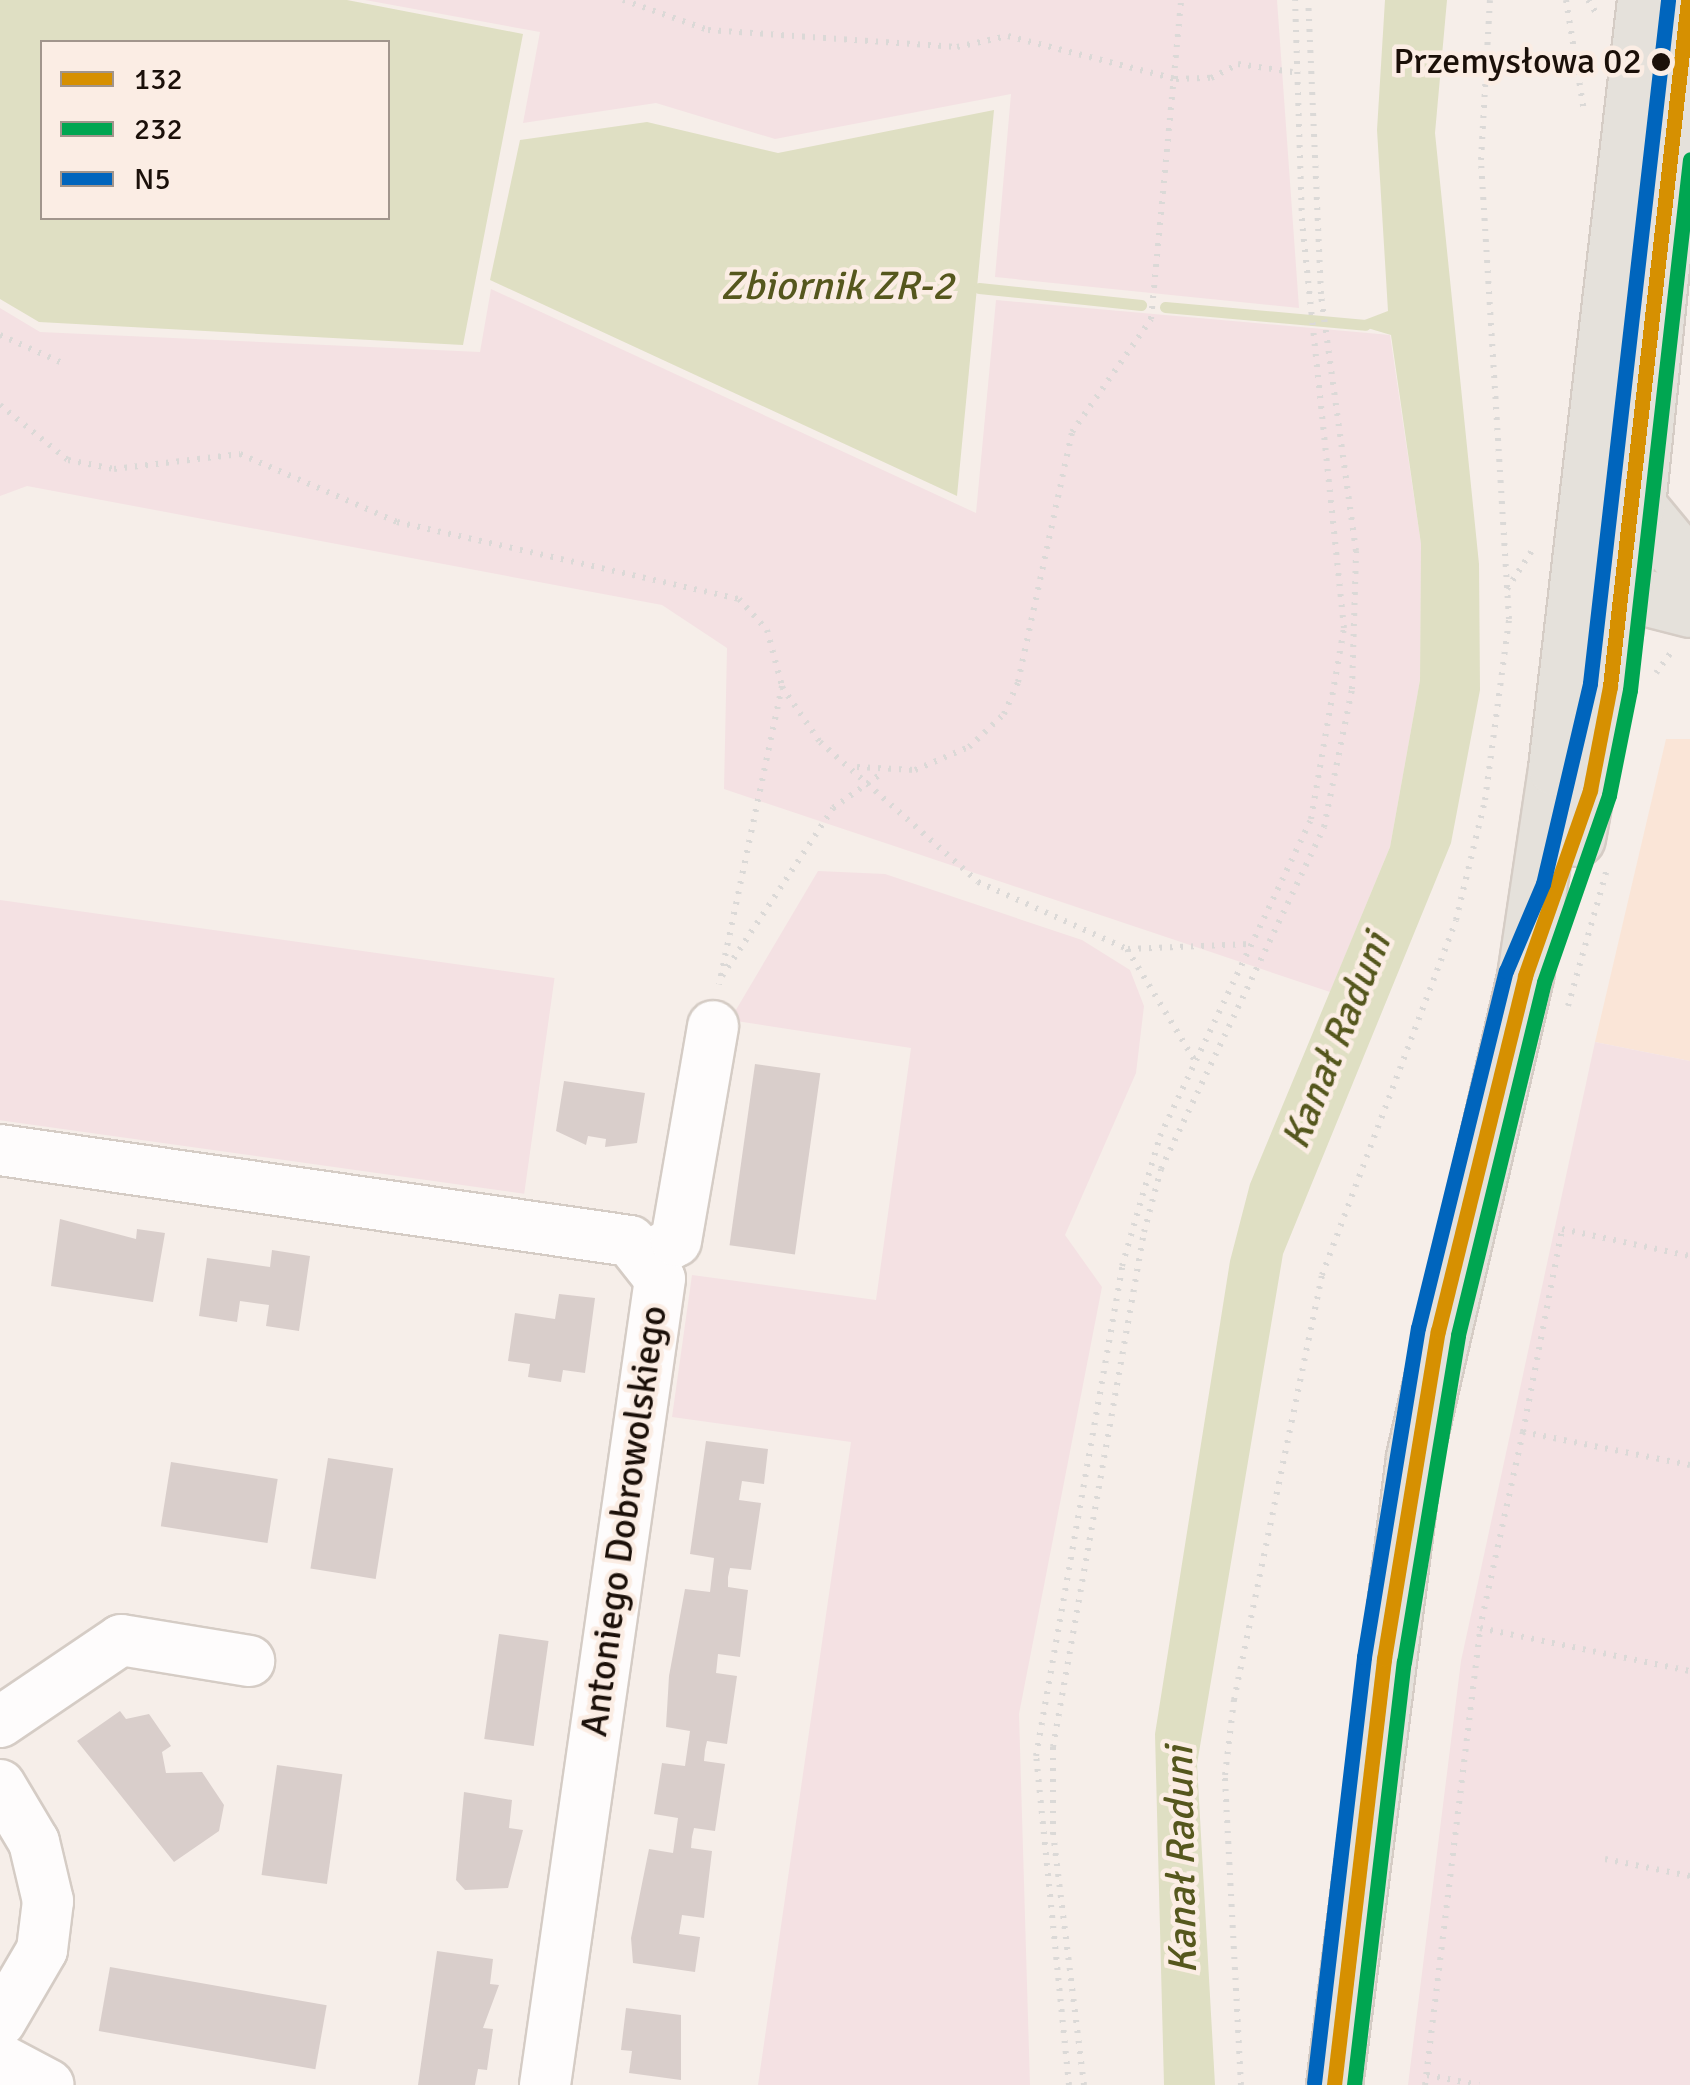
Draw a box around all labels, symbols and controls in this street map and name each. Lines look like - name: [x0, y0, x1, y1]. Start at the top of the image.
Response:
- legend: [40, 40, 390, 220]
- place label: Przemysłowa 02: [1393, 40, 1642, 84]
- marker: Przemysłowa 02: [1651, 52, 1671, 72]
- text: 132: [134, 61, 183, 98]
- text: 232: [134, 111, 183, 148]
- text: N5: [134, 161, 171, 198]
- water label: Zbiornik ZR-2: [721, 262, 953, 310]
- water label: Kanał Raduni: [1271, 926, 1401, 1156]
- street label: Antoniego Dobrowolskiego: [571, 1303, 677, 1739]
- water label: Kanał Raduni: [1155, 1746, 1207, 1974]

